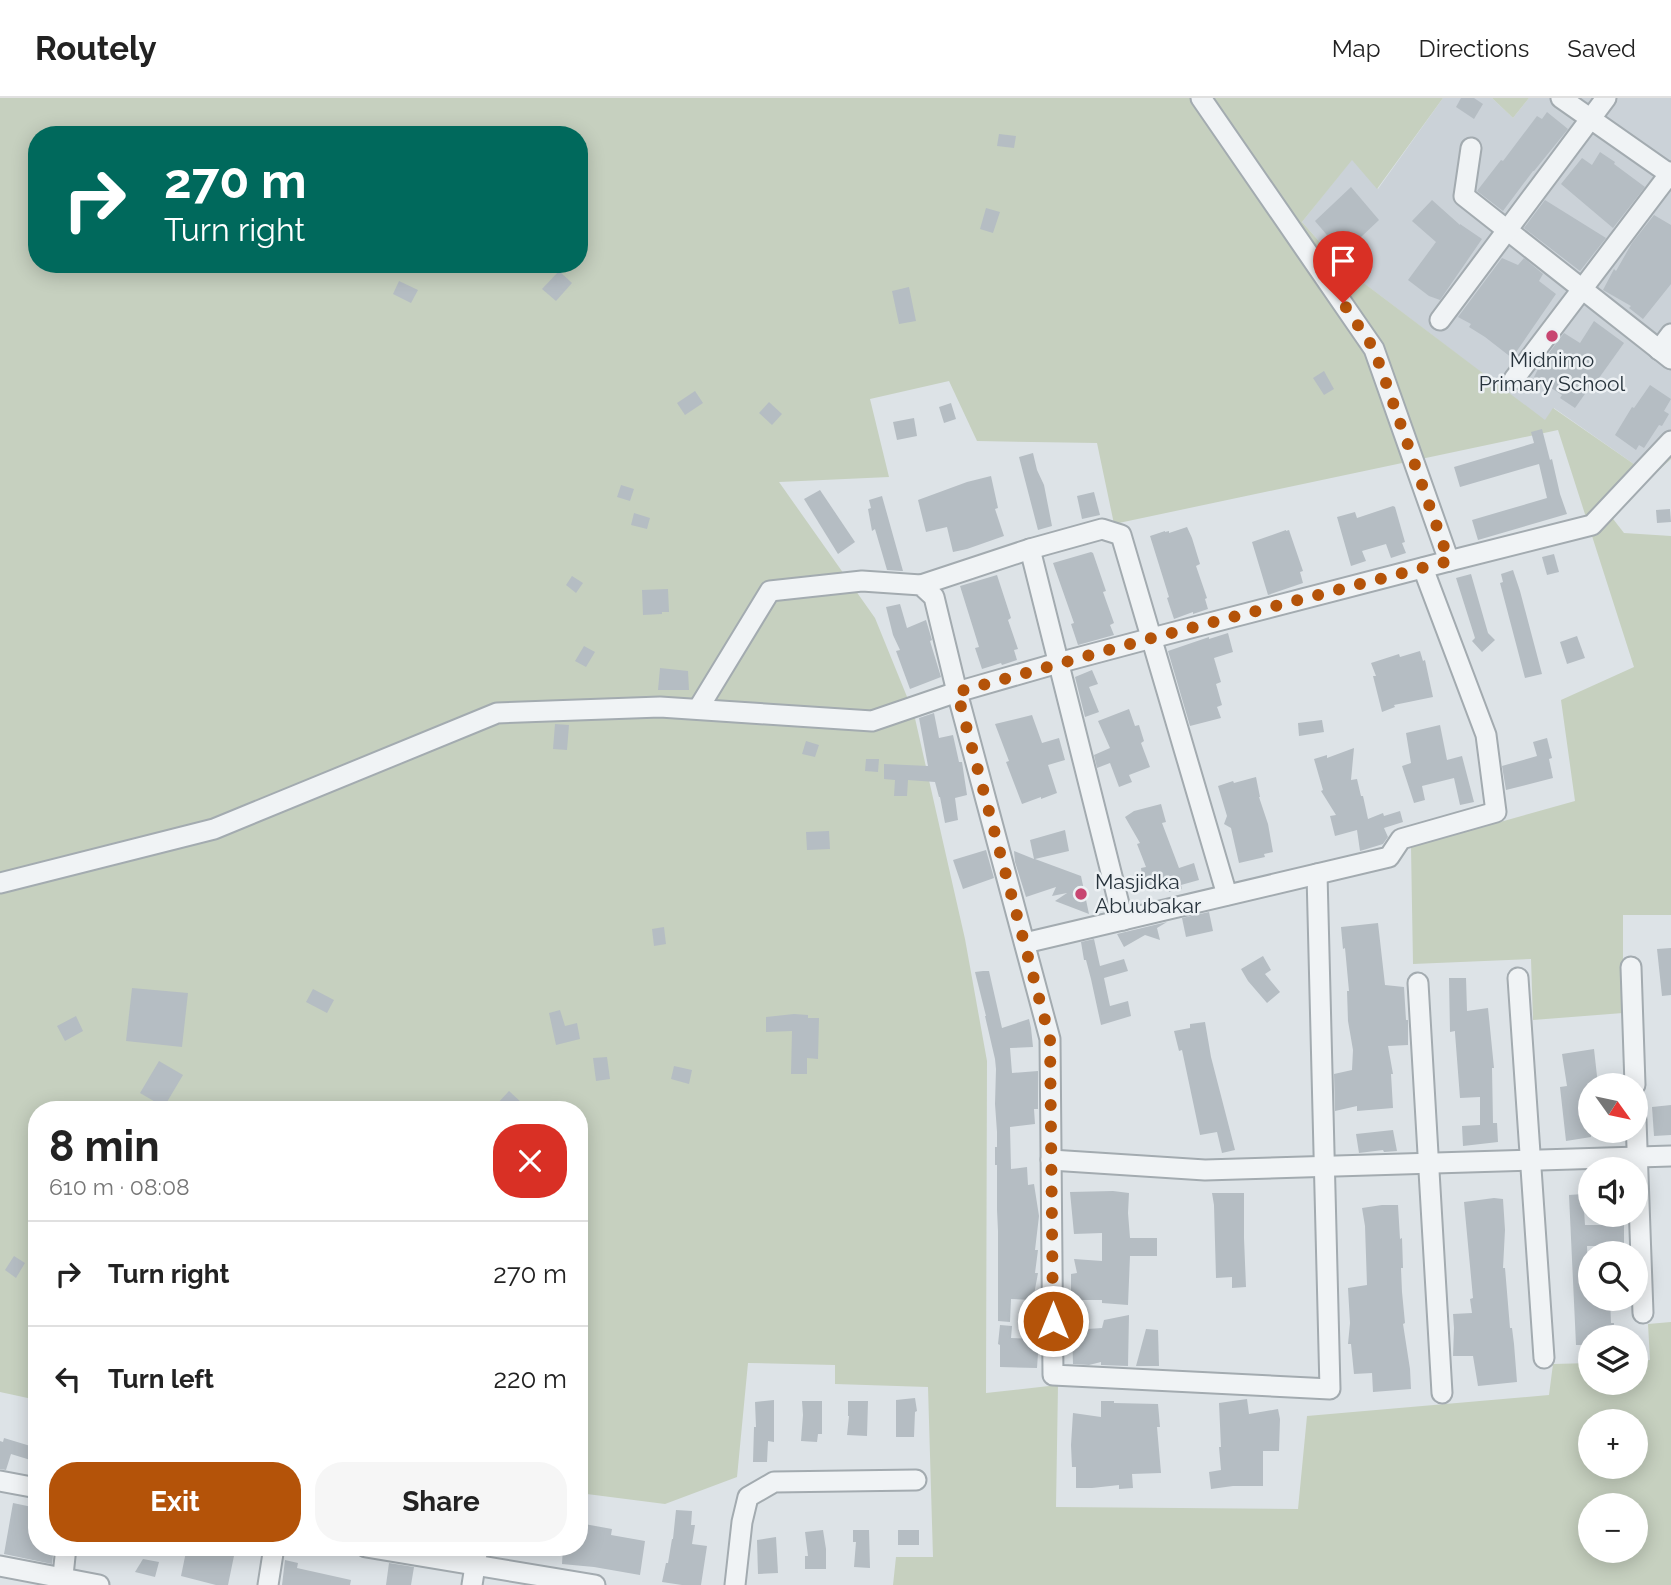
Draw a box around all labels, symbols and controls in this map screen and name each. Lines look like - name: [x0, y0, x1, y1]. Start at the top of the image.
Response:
- text: Routely: [35, 29, 157, 68]
- text: Map: [1332, 34, 1381, 63]
- text: Directions: [1419, 34, 1529, 63]
- text: Saved: [1567, 34, 1636, 63]
- text: 270 m: [164, 152, 307, 209]
- icon: right: [49, 154, 140, 245]
- text: Turn right: [164, 211, 305, 248]
- pin: [1313, 231, 1373, 303]
- icon: arrive: [1324, 242, 1362, 280]
- marker: Midnimo Primary School: [1544, 328, 1560, 344]
- place label: Midnimo Primary School: [1479, 347, 1626, 396]
- place label: Masjidka Abuubakar: [1095, 869, 1202, 918]
- marker: Masjidka Abuubakar: [1073, 886, 1089, 902]
- north arrow: [1578, 1073, 1648, 1143]
- map controls: [1578, 1073, 1648, 1563]
- text: 8 min: [49, 1122, 160, 1171]
- button: close: [493, 1124, 567, 1198]
- button: sound: [1578, 1157, 1648, 1227]
- text: 610 m · 08:08: [49, 1173, 190, 1200]
- button: search: [1578, 1241, 1648, 1311]
- icon: right: [49, 1255, 87, 1293]
- text: Turn right: [108, 1259, 229, 1289]
- text: 270 m: [493, 1259, 567, 1289]
- position arrow: [1016, 1284, 1090, 1358]
- button: layers: [1578, 1325, 1648, 1395]
- icon: left: [49, 1360, 87, 1398]
- text: Turn left: [108, 1364, 214, 1394]
- text: 220 m: [493, 1364, 567, 1394]
- button: +: [1578, 1409, 1648, 1479]
- button: Exit: [49, 1462, 301, 1542]
- button: Share: [315, 1462, 567, 1542]
- button: −: [1578, 1493, 1648, 1563]

